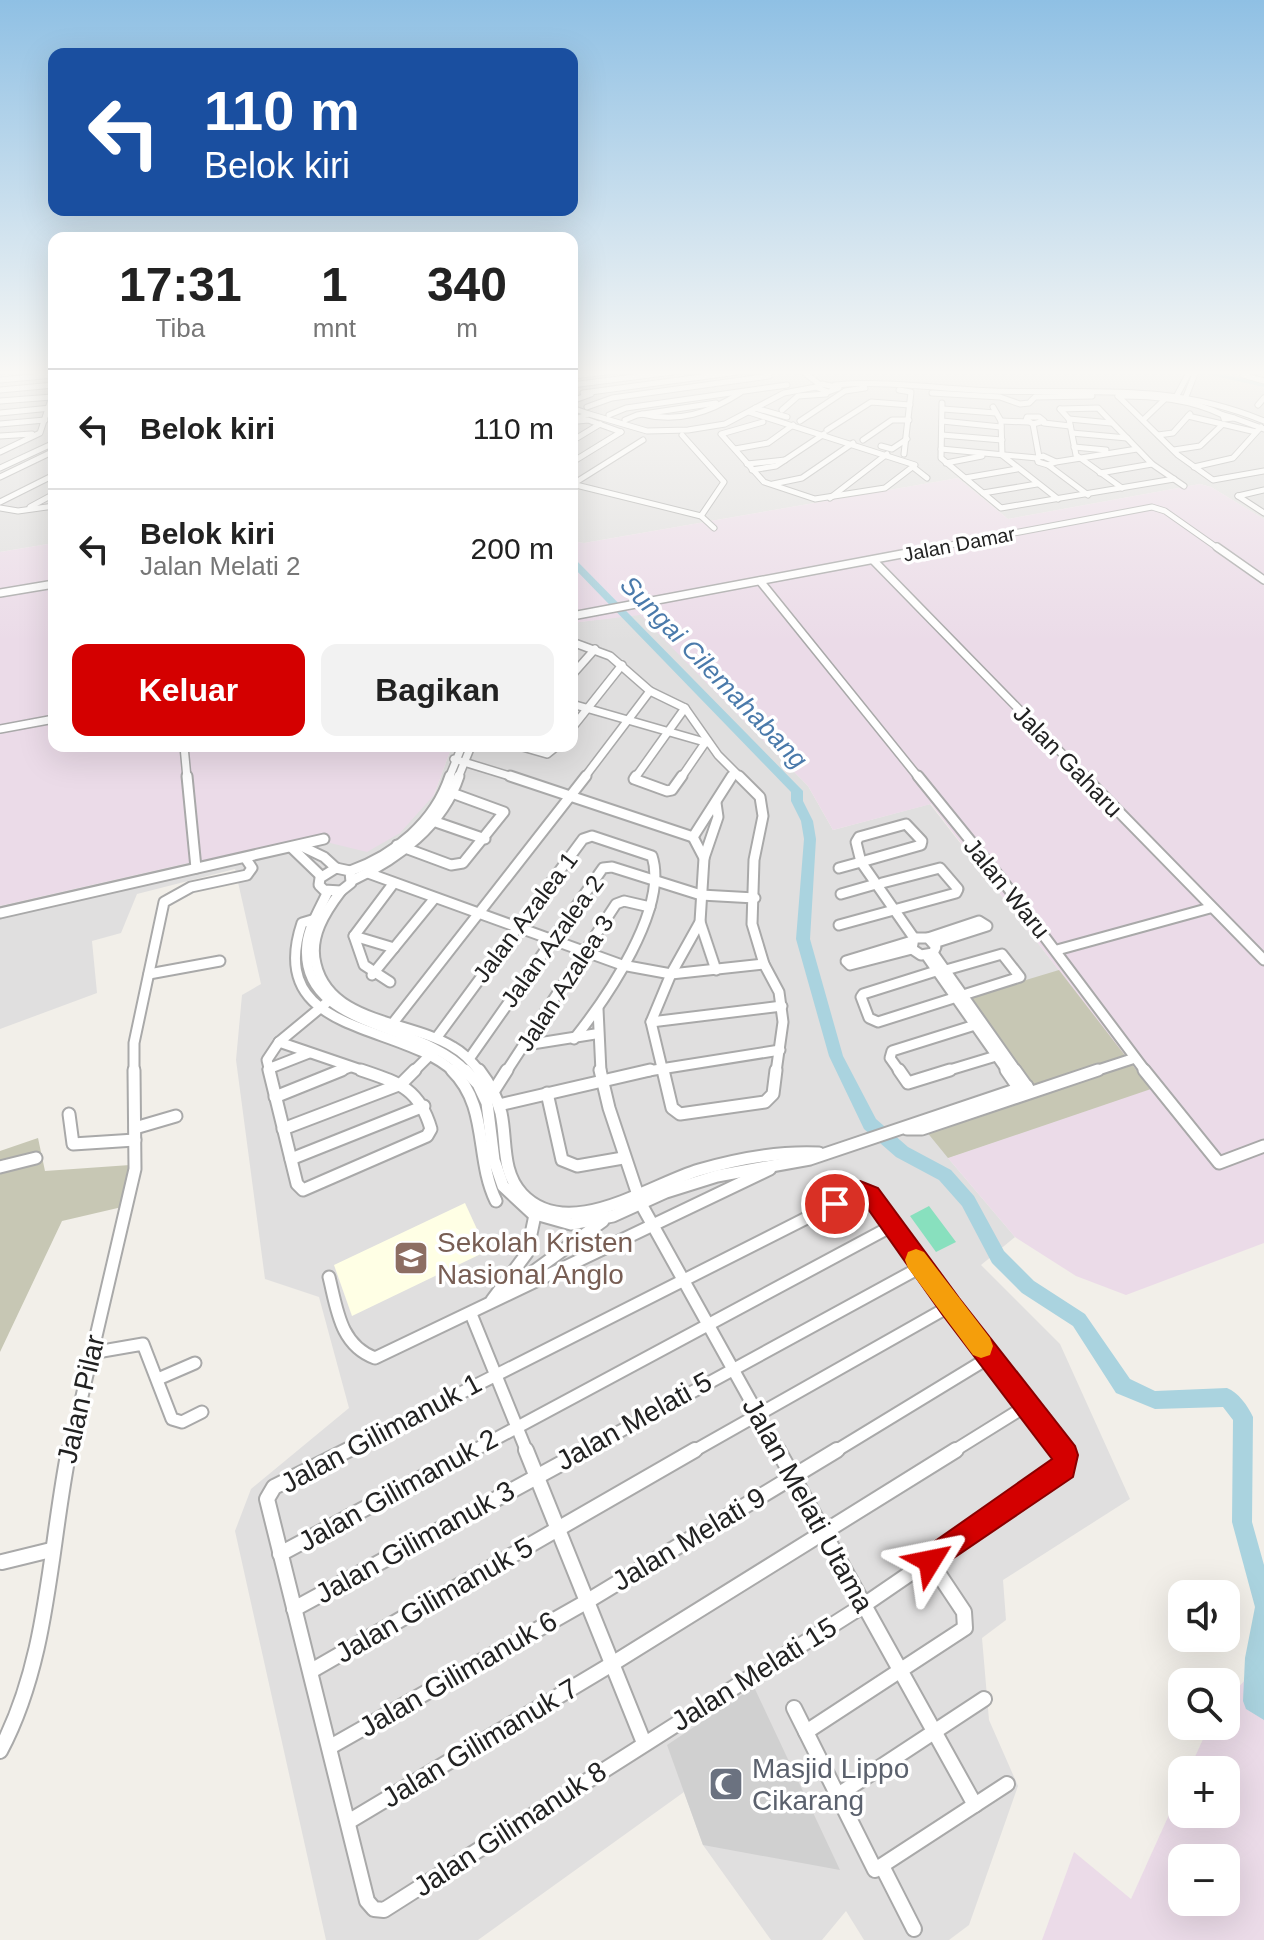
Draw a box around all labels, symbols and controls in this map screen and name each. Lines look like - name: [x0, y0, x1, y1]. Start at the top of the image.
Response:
- text: 110 m: [204, 79, 360, 142]
- icon: left: [72, 80, 176, 184]
- text: Belok kiri: [204, 145, 350, 186]
- text: 17:31: [119, 258, 242, 311]
- text: 1: [321, 258, 348, 311]
- text: 340: [427, 258, 507, 311]
- text: Tiba: [156, 313, 205, 343]
- text: mnt: [313, 313, 356, 343]
- text: m: [456, 313, 478, 343]
- icon: left: [72, 407, 116, 451]
- text: Belok kiri: [140, 412, 275, 445]
- text: 110 m: [473, 412, 554, 445]
- text: Belok kiri: [140, 517, 275, 550]
- street label: Jalan Damar: [901, 522, 1017, 566]
- icon: left: [72, 527, 116, 571]
- text: 200 m: [471, 532, 554, 565]
- text: Jalan Melati 2: [140, 551, 300, 581]
- water label: Sungai Cilemahabang: [614, 570, 814, 775]
- button: Keluar: [72, 644, 305, 736]
- button: Bagikan: [321, 644, 554, 736]
- street label: Jalan Gaharu: [1008, 700, 1128, 822]
- street label: Jalan Waru: [959, 833, 1055, 943]
- street label: Jalan Azalea 1: [467, 847, 583, 987]
- street label: Jalan Azalea 2: [495, 870, 609, 1012]
- street label: Jalan Azalea 3: [511, 910, 619, 1056]
- pin: [801, 1170, 869, 1238]
- icon: arrive: [813, 1182, 857, 1226]
- place label: Sekolah Kristen Nasional Anglo: [437, 1227, 633, 1290]
- school or university icon: Sekolah Kristen Nasional Anglo: [392, 1239, 430, 1277]
- street label: Jalan Pilar: [51, 1332, 111, 1466]
- street label: Jalan Melati 5: [551, 1366, 717, 1476]
- street label: Jalan Gilimanuk 1: [275, 1367, 487, 1499]
- street label: Jalan Melati Utama: [736, 1393, 880, 1618]
- street label: Jalan Gilimanuk 2: [293, 1422, 503, 1558]
- street label: Jalan Gilimanuk 3: [310, 1474, 520, 1610]
- street label: Jalan Melati 9: [607, 1481, 771, 1597]
- position arrow: [888, 1519, 972, 1603]
- street label: Jalan Gilimanuk 5: [330, 1531, 538, 1669]
- map controls: [1168, 1580, 1240, 1916]
- button: sound: [1168, 1580, 1240, 1652]
- street label: Jalan Gilimanuk 6: [354, 1605, 562, 1743]
- street label: Jalan Melati 15: [666, 1611, 842, 1737]
- button: search: [1168, 1668, 1240, 1740]
- street label: Jalan Gilimanuk 7: [377, 1672, 583, 1814]
- place label: Masjid Lippo Cikarang: [752, 1753, 909, 1816]
- street label: Jalan Gilimanuk 8: [408, 1755, 612, 1903]
- button: +: [1168, 1756, 1240, 1828]
- mosque icon: Masjid Lippo Cikarang: [707, 1765, 745, 1803]
- button: −: [1168, 1844, 1240, 1916]

